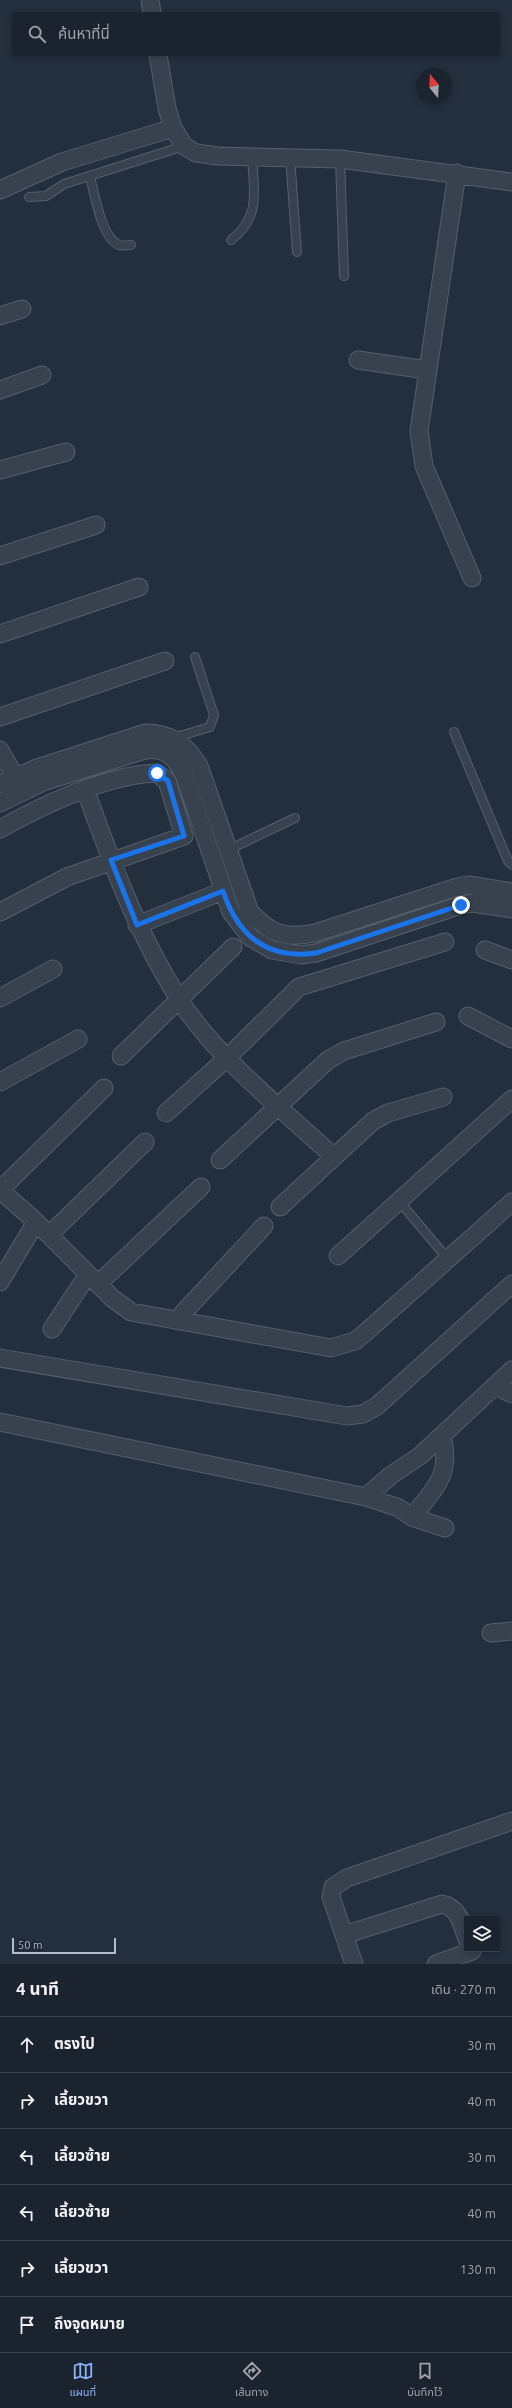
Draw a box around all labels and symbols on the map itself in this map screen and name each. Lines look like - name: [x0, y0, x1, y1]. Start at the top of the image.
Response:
- north arrow: [416, 68, 452, 104]
- route start: [148, 764, 166, 782]
- route end: [452, 896, 470, 914]
- scale bar: [12, 1936, 116, 1955]

